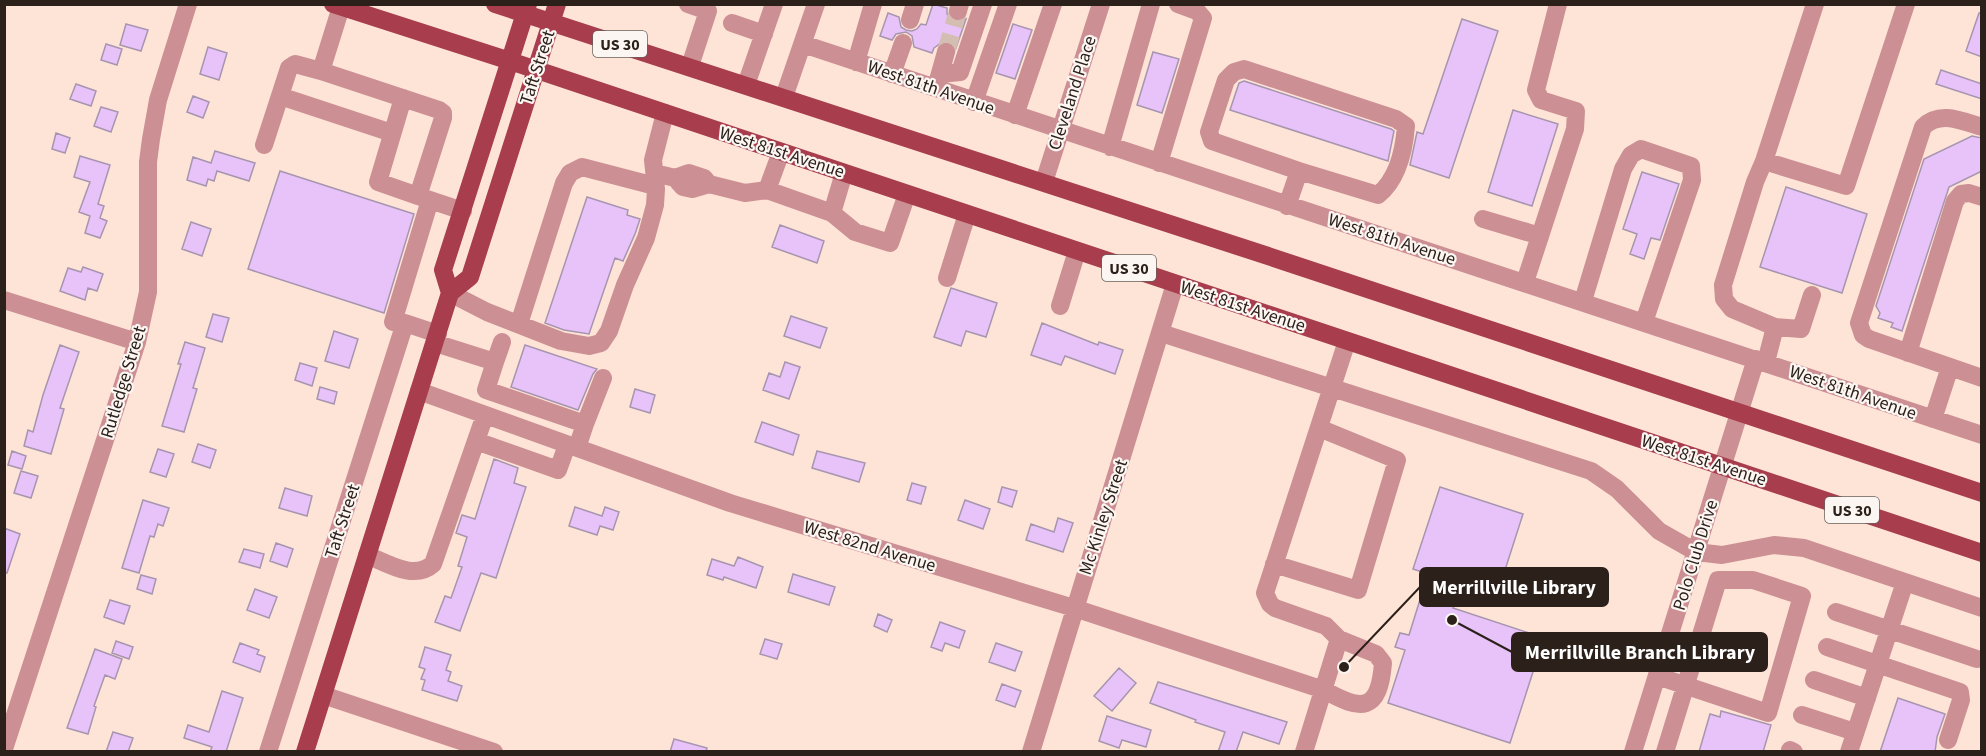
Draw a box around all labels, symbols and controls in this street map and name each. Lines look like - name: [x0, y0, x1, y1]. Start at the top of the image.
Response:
- street label: Taft Street: [514, 27, 561, 108]
- road number: US 30: [593, 31, 647, 57]
- street label: Cleveland Place: [1042, 33, 1103, 154]
- street label: West 81th Avenue: [864, 54, 998, 121]
- street label: West 81st Avenue: [716, 120, 848, 184]
- street label: West 81th Avenue: [1325, 207, 1459, 272]
- road number: US 30: [1102, 255, 1156, 281]
- street label: West 81st Avenue: [1177, 274, 1309, 338]
- street label: Rutledge Street: [95, 323, 152, 441]
- street label: West 81th Avenue: [1786, 359, 1920, 426]
- street label: West 81st Avenue: [1638, 428, 1770, 492]
- street label: Mc Kinley Street: [1073, 456, 1134, 578]
- street label: Taft Street: [319, 481, 366, 562]
- street label: Polo Club Drive: [1667, 497, 1724, 614]
- road number: US 30: [1825, 497, 1879, 523]
- street label: West 82nd Avenue: [801, 515, 939, 578]
- callout: Merrillville Library: [1420, 568, 1608, 606]
- text: Merrillville Library: [1432, 574, 1597, 602]
- callout: Merrillville Branch Library: [1512, 633, 1767, 671]
- text: Merrillville Branch Library: [1525, 639, 1756, 667]

